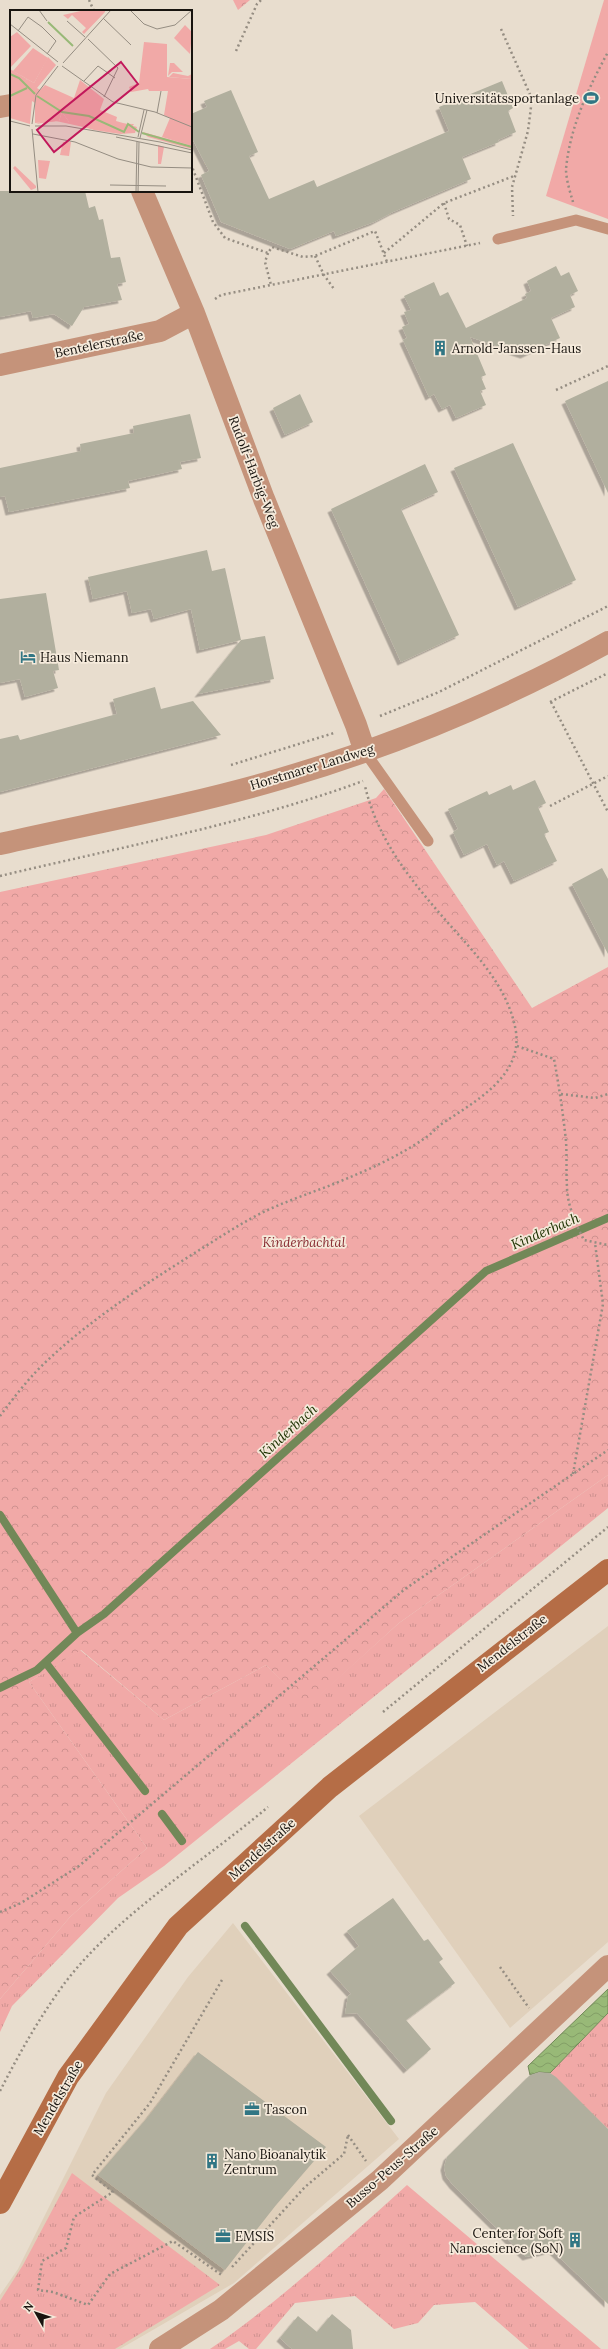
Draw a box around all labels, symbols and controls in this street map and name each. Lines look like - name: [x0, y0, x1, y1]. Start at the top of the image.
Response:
- inset map: [10, 10, 192, 192]
- sports icon: Universitätssportanlage: [582, 89, 600, 107]
- place label: Universitätssportanlage: [435, 90, 579, 107]
- street label: Bentelerstraße: [53, 326, 145, 362]
- building icon: Arnold-Janssen-Haus: [431, 339, 449, 357]
- place label: Arnold-Janssen-Haus: [451, 340, 581, 357]
- street label: Rudolf-Harbig-Weg: [225, 414, 283, 531]
- hotel icon: Haus Niemann: [19, 648, 37, 666]
- place label: Haus Niemann: [40, 649, 129, 666]
- street label: Horstmarer Landweg: [248, 740, 377, 794]
- water label: Kinderbach: [508, 1209, 582, 1253]
- park label: Kinderbachtal: [263, 1234, 346, 1251]
- water label: Kinderbach: [255, 1400, 321, 1462]
- street label: Mendelstraße: [474, 1610, 550, 1676]
- street label: Mendelstraße: [225, 1814, 299, 1884]
- street label: Mendelstraße: [30, 2057, 86, 2139]
- office icon: Tascon: [243, 2100, 261, 2118]
- place label: Tascon: [264, 2101, 307, 2118]
- street label: Busso-Peus-Straße: [342, 2122, 442, 2212]
- place label: Nano Bioanalytik Zentrum: [224, 2146, 326, 2178]
- building icon: Nano Bioanalytik Zentrum: [203, 2152, 221, 2170]
- place label: Center for Soft Nanoscience (SoN): [450, 2225, 563, 2257]
- office icon: EMSIS: [214, 2227, 232, 2245]
- place label: EMSIS: [235, 2228, 274, 2245]
- building icon: Center for Soft Nanoscience (SoN): [566, 2231, 584, 2249]
- north arrow: [16, 2293, 56, 2333]
- text: N: [20, 2299, 37, 2314]

